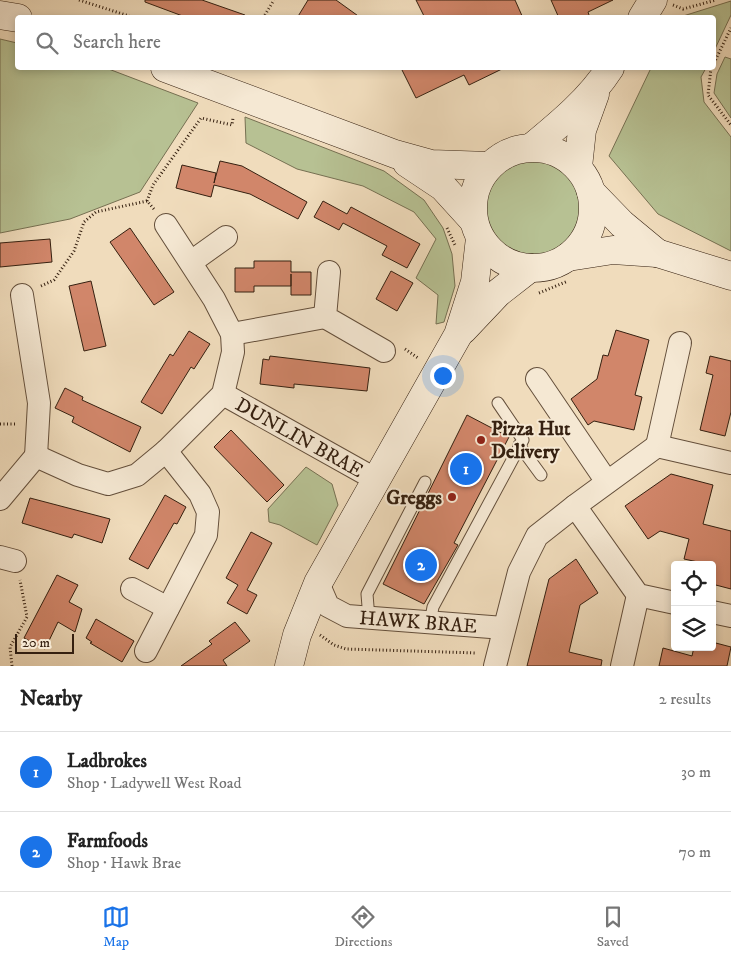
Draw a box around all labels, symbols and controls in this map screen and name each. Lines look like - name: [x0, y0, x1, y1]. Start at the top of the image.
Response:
- search box: [15, 15, 716, 70]
- icon: search: [33, 29, 61, 57]
- text: Search here: [73, 31, 161, 54]
- your location: [430, 363, 456, 389]
- street label: DUNLIN BRAE: [231, 392, 368, 484]
- place label: Pizza Hut Delivery: [491, 417, 571, 465]
- marker: Pizza Hut Delivery: [475, 434, 487, 446]
- pin: 1: [450, 450, 482, 488]
- place label: Greggs: [386, 486, 442, 511]
- marker: Greggs: [446, 491, 458, 503]
- pin: 2: [405, 546, 437, 584]
- map controls: [671, 561, 716, 651]
- button: locate: [671, 561, 716, 606]
- street label: HAWK BRAE: [358, 606, 478, 640]
- button: layers: [671, 606, 716, 651]
- scale bar: [15, 631, 74, 654]
- text: 20 m: [22, 634, 50, 652]
- text: Nearby: [20, 686, 82, 712]
- text: 2 results: [659, 689, 711, 709]
- text: Ladbrokes: [67, 750, 147, 773]
- text: 1: [33, 762, 39, 782]
- text: 30 m: [681, 762, 711, 782]
- text: Shop · Ladywell West Road: [67, 773, 241, 793]
- text: Farmfoods: [67, 830, 148, 853]
- text: 2: [32, 842, 40, 862]
- text: 70 m: [679, 842, 711, 862]
- text: Shop · Hawk Brae: [67, 853, 181, 873]
- tab: Map: [102, 903, 130, 951]
- tab: Directions: [334, 903, 392, 951]
- tab: Saved: [597, 903, 629, 951]

